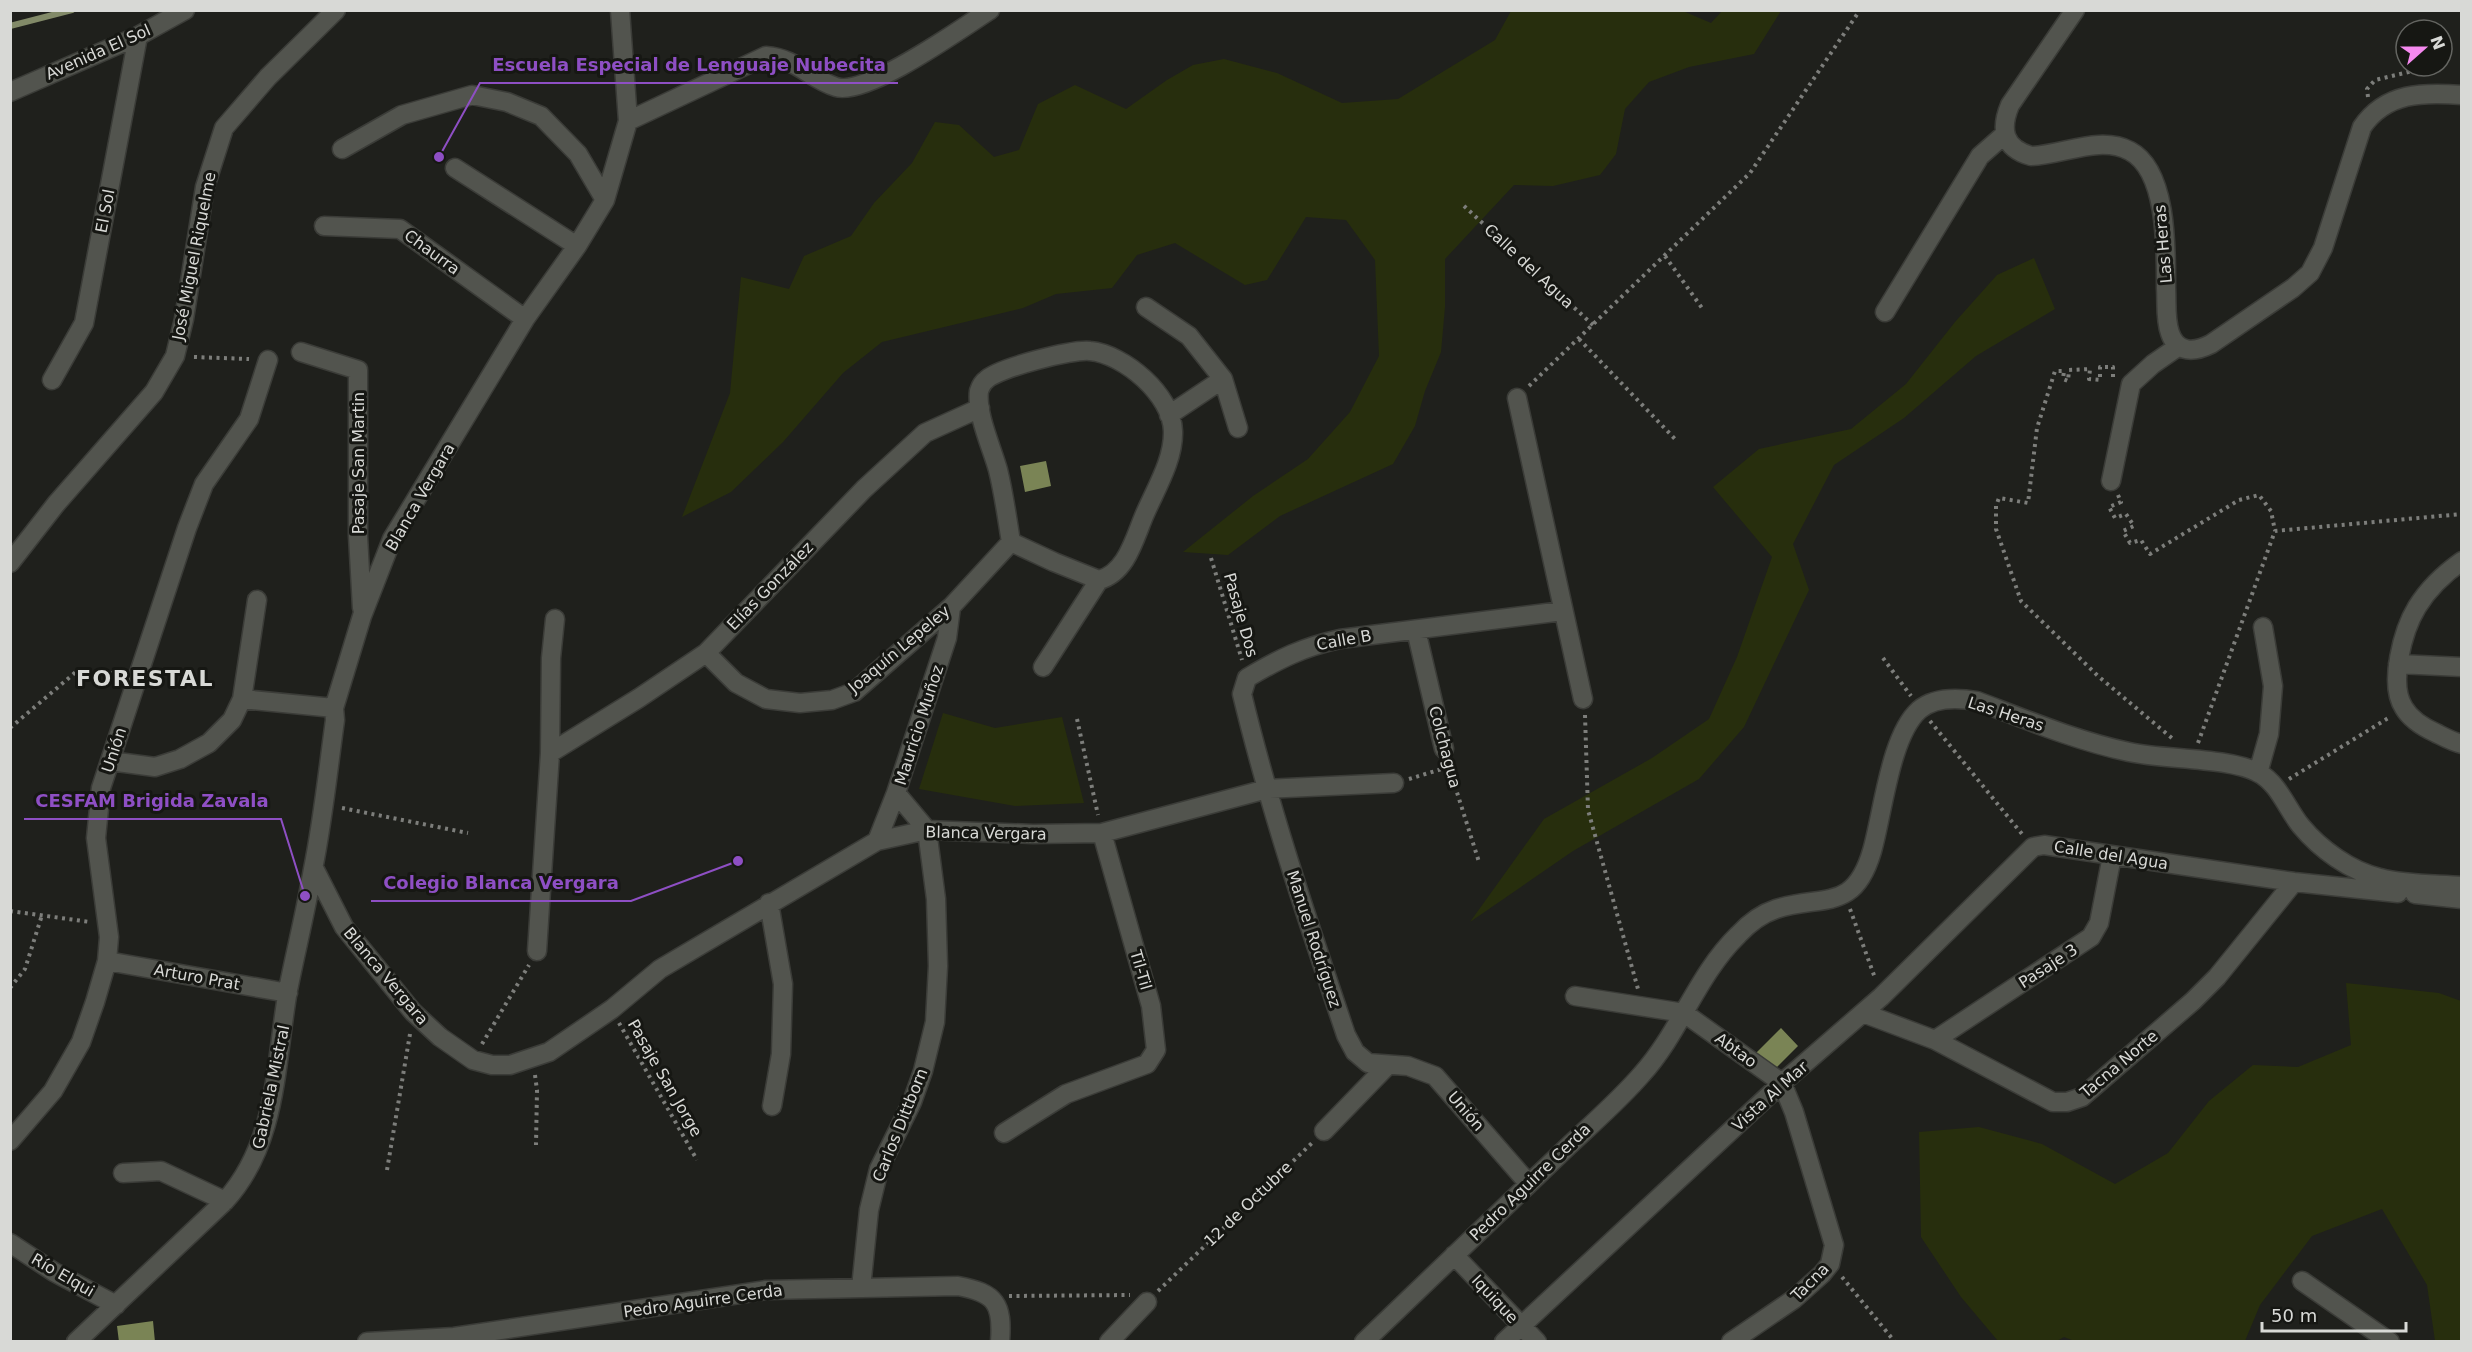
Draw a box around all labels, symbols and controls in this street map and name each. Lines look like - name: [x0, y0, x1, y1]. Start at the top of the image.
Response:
- north arrow: [2394, 18, 2454, 78]
- street label: Avenida El Sol: [43, 20, 153, 84]
- text: N: [2426, 33, 2449, 52]
- callout: Escuela Especial de Lenguaje Nubecita: [480, 47, 898, 83]
- text: Escuela Especial de Lenguaje Nubecita: [492, 54, 886, 75]
- street label: José Miguel Riquelme: [168, 170, 220, 343]
- street label: El Sol: [91, 188, 119, 234]
- street label: Las Heras: [2150, 204, 2176, 284]
- street label: Calle del Agua: [1480, 220, 1578, 312]
- street label: Chaurra: [401, 226, 463, 278]
- street label: Pasaje San Martin: [349, 392, 368, 534]
- street label: Blanca Vergara: [381, 440, 459, 554]
- street label: Elías González: [723, 538, 817, 634]
- street label: Pasaje Dos: [1220, 571, 1262, 659]
- street label: Joaquín Lepeley: [844, 601, 954, 698]
- street label: Calle B: [1315, 626, 1373, 654]
- street label: Mauricio Muñoz: [891, 663, 947, 787]
- district label: FORESTAL: [76, 666, 214, 691]
- street label: Las Heras: [1966, 693, 2046, 735]
- street label: Colchagua: [1425, 704, 1465, 790]
- street label: Unión: [98, 725, 130, 775]
- callout: CESFAM Brigida Zavala: [24, 783, 281, 819]
- text: CESFAM Brigida Zavala: [35, 790, 269, 811]
- street label: Blanca Vergara: [925, 822, 1047, 844]
- street label: Calle del Agua: [2053, 837, 2169, 873]
- callout: Colegio Blanca Vergara: [371, 865, 631, 901]
- street label: Manuel Rodríguez: [1283, 868, 1345, 1010]
- text: Colegio Blanca Vergara: [383, 872, 619, 893]
- street label: Blanca Vergara: [340, 923, 432, 1029]
- street label: Pasaje 3: [2015, 940, 2081, 992]
- street label: Til-Til: [1126, 947, 1156, 992]
- street label: Arturo Prat: [152, 960, 242, 994]
- street label: Pasaje San Jorge: [624, 1016, 706, 1140]
- street label: Gabriela Mistral: [249, 1023, 293, 1151]
- street label: Tacna Norte: [2076, 1026, 2162, 1103]
- street label: Abtao: [1711, 1029, 1761, 1071]
- street label: Vista Al Mar: [1728, 1057, 1812, 1135]
- street label: Carlos Dittborn: [869, 1065, 931, 1185]
- street label: Unión: [1444, 1087, 1488, 1135]
- street label: Pedro Aguirre Cerda: [1466, 1119, 1594, 1245]
- street label: 12 de Octubre: [1200, 1157, 1296, 1251]
- street label: Río Elqui: [28, 1249, 98, 1301]
- street label: Tacna: [1786, 1259, 1833, 1306]
- street label: Iquique: [1468, 1271, 1522, 1327]
- street label: Pedro Aguirre Cerda: [622, 1280, 784, 1322]
- scale bar: [2262, 1295, 2406, 1333]
- text: 50 m: [2271, 1305, 2317, 1326]

